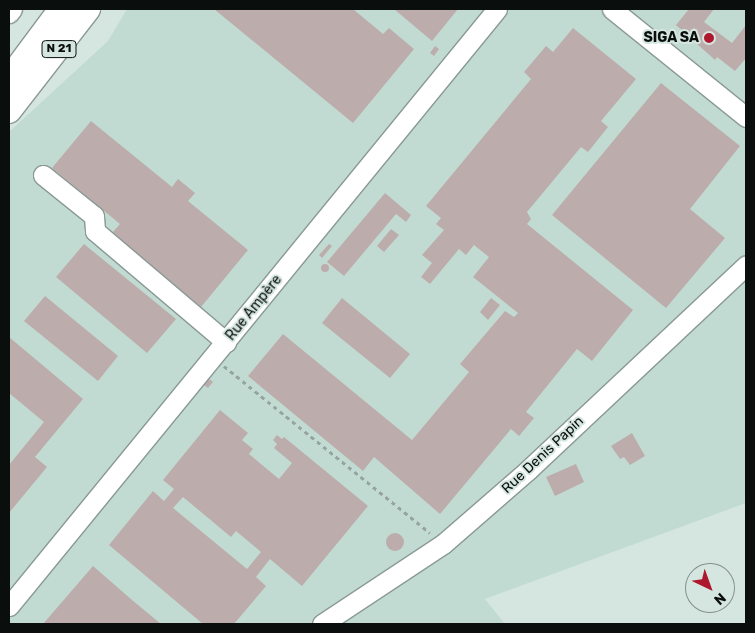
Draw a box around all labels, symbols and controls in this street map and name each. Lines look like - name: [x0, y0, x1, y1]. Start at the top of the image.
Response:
- place label: SIGA SA: [643, 30, 699, 46]
- marker: SIGA SA: [703, 32, 715, 44]
- road number: N 21: [42, 40, 76, 59]
- street label: Rue Ampère: [222, 272, 286, 344]
- street label: Rue Denis Papin: [499, 413, 587, 497]
- north arrow: [685, 563, 735, 613]
- text: N: [710, 589, 729, 608]

